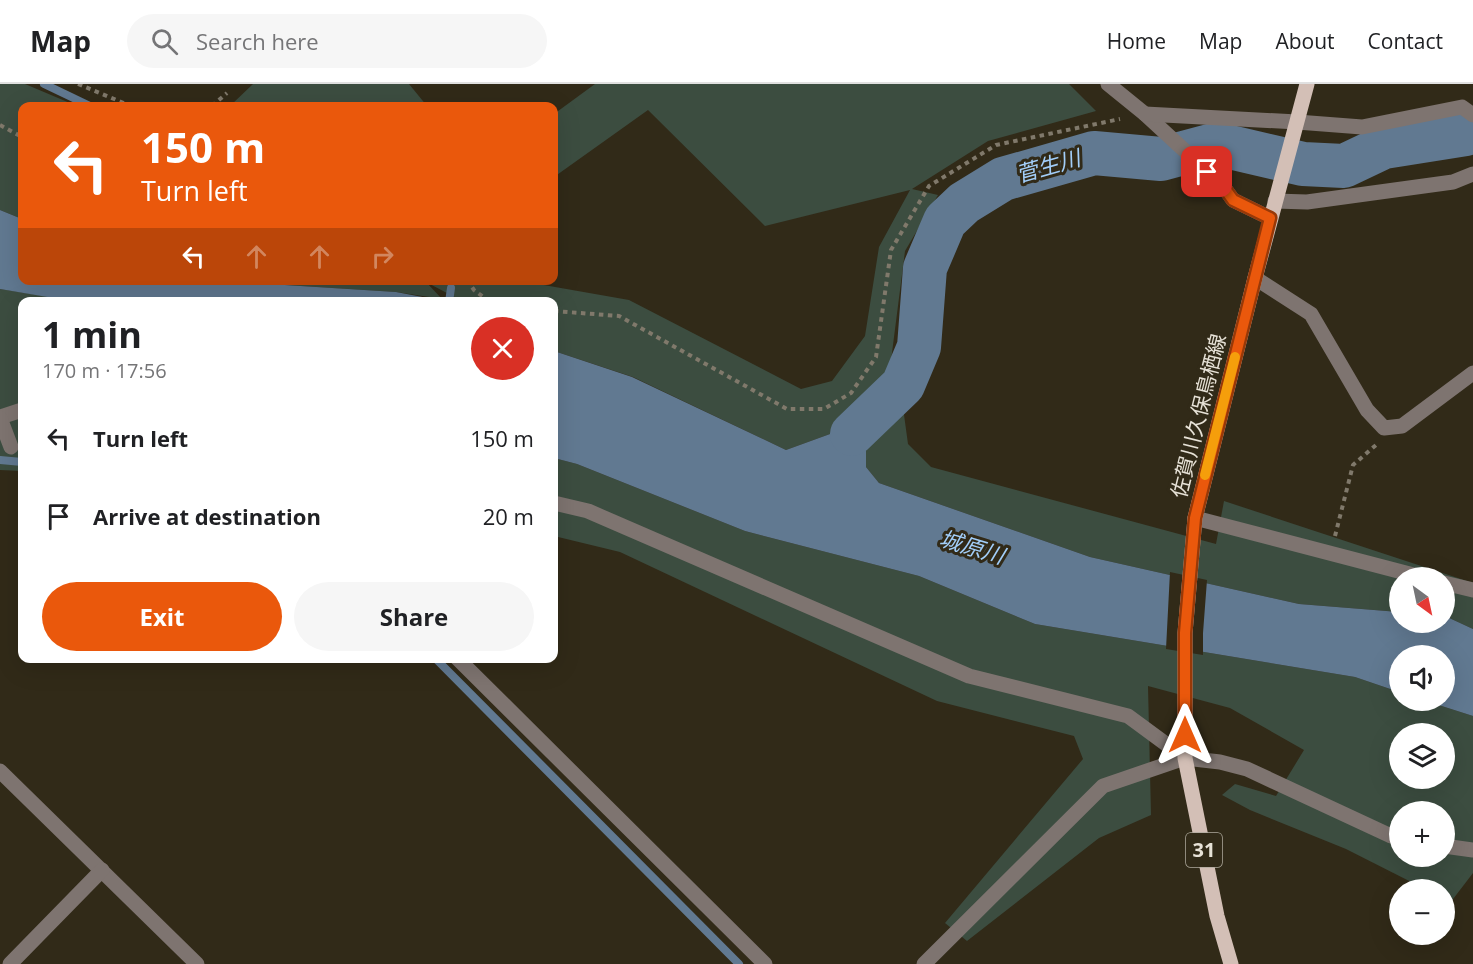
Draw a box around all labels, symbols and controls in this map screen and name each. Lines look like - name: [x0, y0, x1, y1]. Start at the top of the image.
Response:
- search box: [127, 14, 547, 68]
- text: Map: [30, 22, 91, 60]
- icon: search: [148, 25, 181, 58]
- text: Search here: [196, 26, 319, 56]
- text: Home: [1107, 27, 1166, 55]
- text: Map: [1199, 27, 1242, 55]
- text: About: [1275, 27, 1335, 55]
- text: Contact: [1368, 27, 1443, 55]
- text: 150 m: [141, 118, 265, 175]
- icon: left: [42, 126, 120, 204]
- water label: 菅生川: [1012, 141, 1085, 189]
- pin: [1181, 146, 1232, 197]
- icon: arrive: [1190, 155, 1223, 188]
- text: Turn left: [141, 172, 248, 209]
- icon: left: [177, 240, 210, 273]
- icon: ahead: [240, 240, 273, 273]
- icon: ahead: [303, 240, 336, 273]
- icon: right: [366, 240, 399, 273]
- text: 1 min: [42, 310, 142, 359]
- button: close: [471, 317, 534, 380]
- street label: 佐賀川久保鳥栖線: [1164, 331, 1232, 501]
- text: 170 m · 17:56: [42, 357, 167, 384]
- icon: left: [42, 422, 75, 455]
- text: Turn left: [93, 423, 188, 453]
- text: 150 m: [470, 423, 534, 453]
- icon: arrive: [42, 500, 75, 533]
- text: Arrive at destination: [93, 501, 321, 531]
- text: 20 m: [483, 501, 534, 531]
- water label: 城原川: [936, 522, 1010, 571]
- north arrow: [1389, 567, 1455, 633]
- map controls: [1389, 567, 1455, 945]
- button: Exit: [42, 582, 282, 651]
- button: Share: [294, 582, 534, 651]
- button: sound: [1389, 645, 1455, 711]
- position arrow: [1153, 703, 1217, 767]
- button: layers: [1389, 723, 1455, 789]
- button: +: [1389, 801, 1455, 867]
- road number: 31: [1186, 833, 1222, 867]
- button: −: [1389, 879, 1455, 945]

